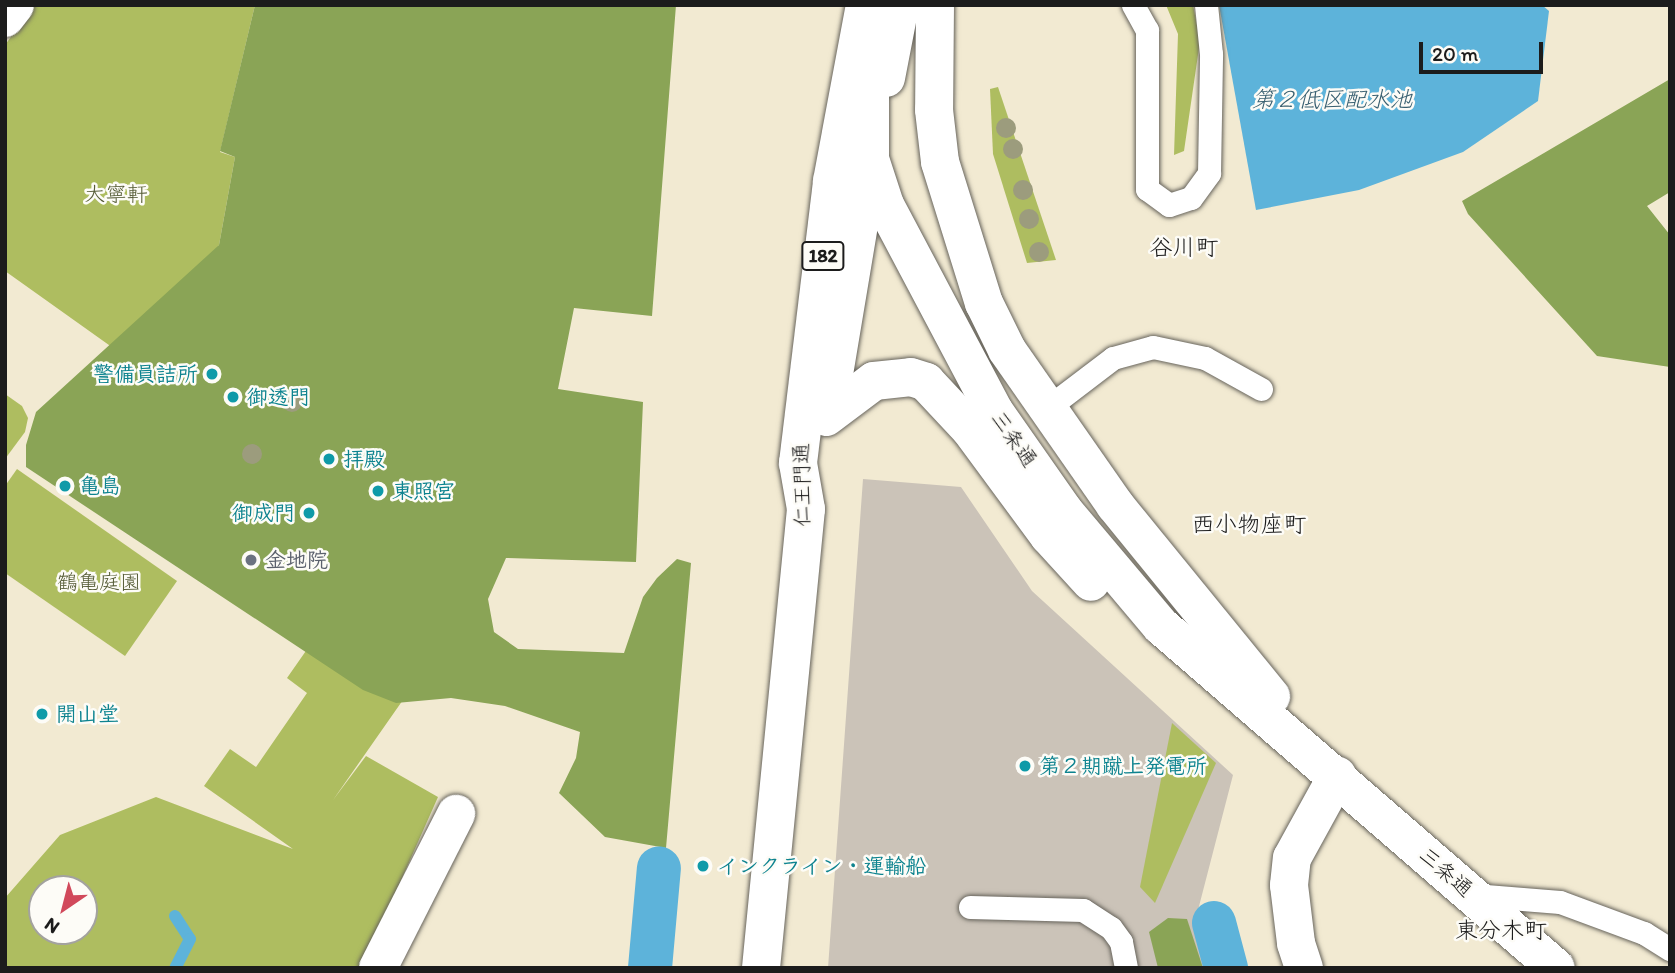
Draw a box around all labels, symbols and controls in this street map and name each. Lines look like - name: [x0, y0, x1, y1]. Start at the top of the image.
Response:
- scale bar: [1423, 28, 1547, 72]
- text: 20 m: [1432, 41, 1478, 66]
- water label: 第２低区配水池: [1252, 85, 1412, 113]
- park label: 大寧軒: [85, 181, 147, 207]
- district label: 谷川町: [1150, 233, 1218, 261]
- road number: 182: [800, 240, 846, 272]
- place label: 警備員詰所: [93, 361, 198, 387]
- marker: 警備員詰所: [204, 366, 220, 382]
- place label: 御透門: [247, 384, 310, 410]
- marker: 御透門: [225, 389, 241, 405]
- street label: 三条通: [986, 406, 1042, 472]
- street label: 仁王門通: [789, 443, 815, 527]
- place label: 拝殿: [343, 446, 385, 472]
- marker: 拝殿: [321, 451, 337, 467]
- place label: 亀島: [79, 473, 121, 499]
- marker: 亀島: [57, 478, 73, 494]
- place label: 東照宮: [392, 478, 455, 504]
- marker: 東照宮: [370, 483, 386, 499]
- place label: 御成門: [232, 500, 295, 526]
- marker: 御成門: [301, 505, 317, 521]
- district label: 西小物座町: [1192, 510, 1306, 538]
- place label: 金地院: [265, 547, 328, 573]
- marker: 金地院: [243, 552, 259, 568]
- park label: 鶴亀庭園: [57, 569, 141, 595]
- place label: 開山堂: [56, 701, 119, 727]
- marker: 開山堂: [34, 706, 50, 722]
- place label: 第２期蹴上発電所: [1039, 753, 1207, 779]
- marker: 第２期蹴上発電所: [1017, 758, 1033, 774]
- street label: 三条通: [1414, 842, 1478, 902]
- place label: インクライン・運輸船: [717, 853, 927, 879]
- marker: インクライン・運輸船: [695, 858, 711, 874]
- north arrow: [28, 875, 98, 945]
- text: N: [40, 913, 64, 939]
- district label: 東分木町: [1455, 916, 1547, 944]

